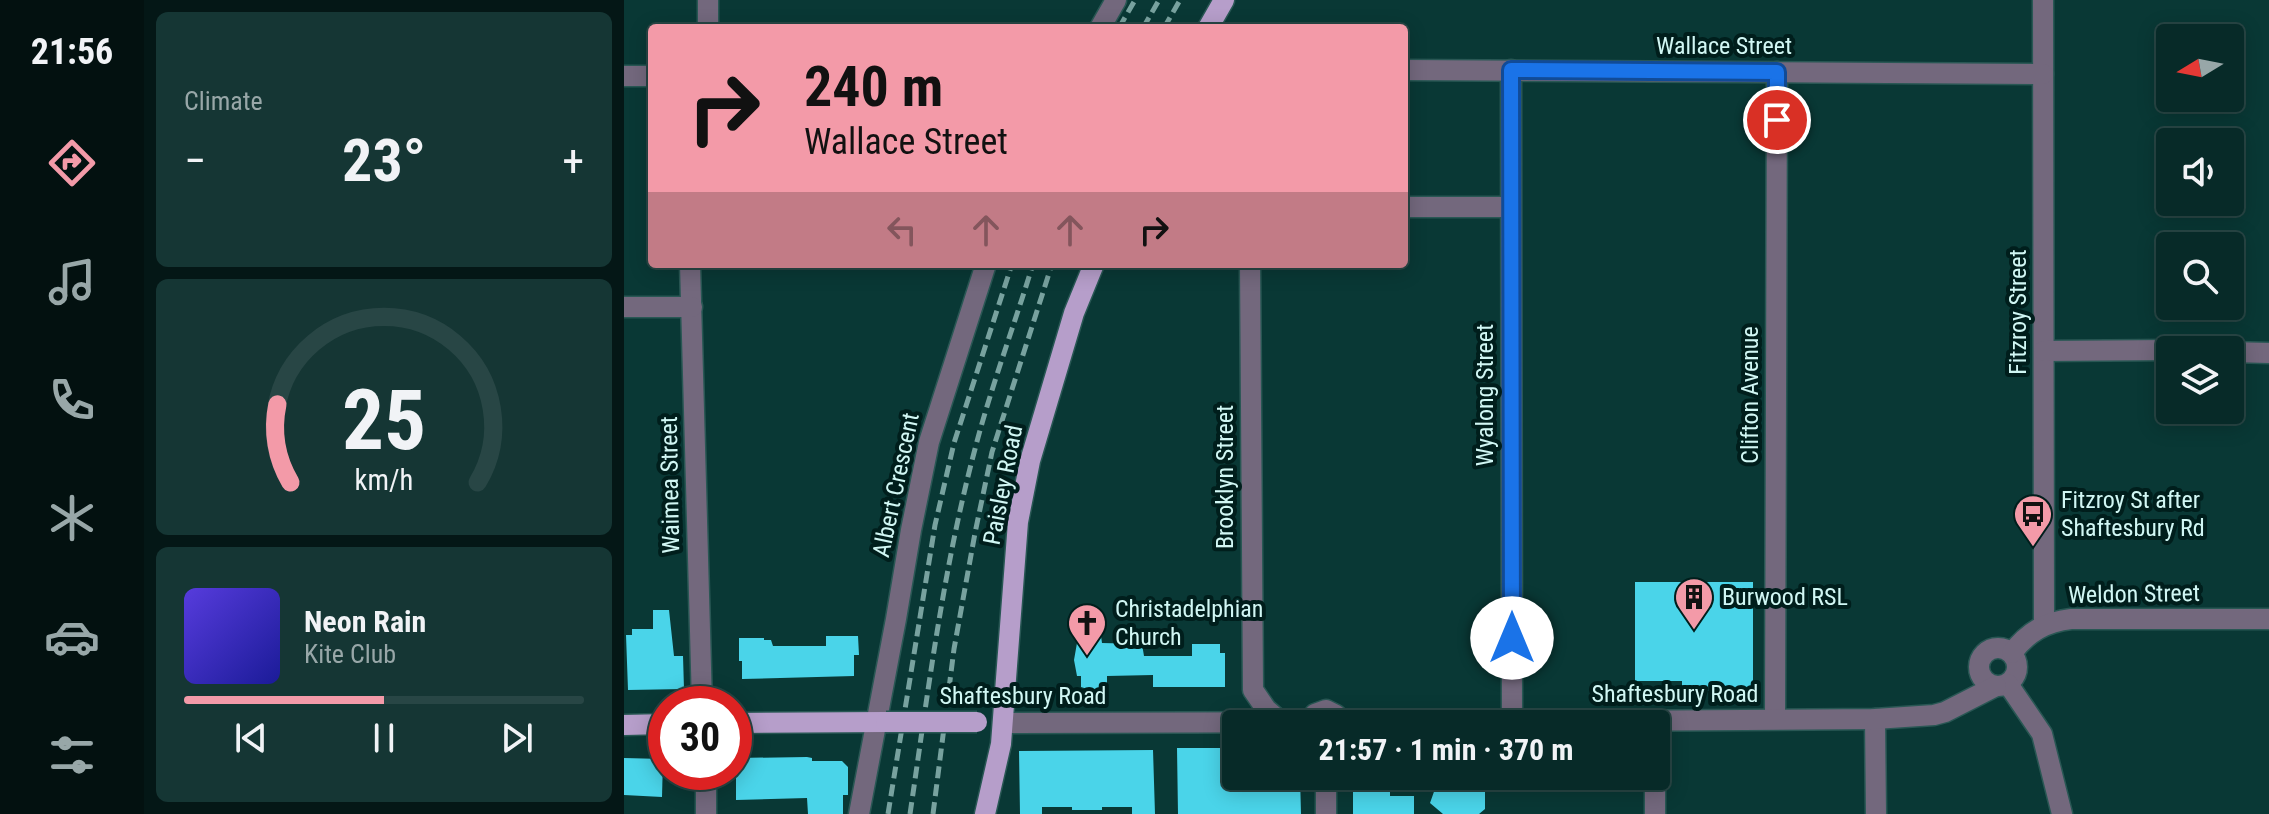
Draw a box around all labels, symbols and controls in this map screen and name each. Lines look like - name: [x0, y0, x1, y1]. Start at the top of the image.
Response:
- north arrow: [2156, 24, 2244, 112]
- map controls: [2156, 24, 2244, 424]
- text: 21:56: [31, 31, 113, 73]
- street label: Wallace Street: [1656, 32, 1792, 60]
- text: 240 m: [804, 54, 943, 120]
- icon: right: [672, 56, 776, 160]
- text: Climate: [184, 86, 263, 116]
- pin: [1743, 86, 1811, 154]
- icon: arrive: [1755, 98, 1799, 142]
- text: Wallace Street: [804, 121, 1008, 163]
- text: 23°: [342, 125, 426, 196]
- button: sound: [2156, 128, 2244, 216]
- icon: directions: [44, 135, 100, 191]
- text: −: [184, 135, 206, 187]
- text: +: [562, 135, 584, 187]
- icon: left: [880, 208, 924, 252]
- icon: ahead: [964, 208, 1008, 252]
- icon: ahead: [1048, 208, 1092, 252]
- icon: right: [1132, 208, 1176, 252]
- button: search: [2156, 232, 2244, 320]
- street label: Fitzroy Street: [2004, 249, 2032, 375]
- icon: music: [44, 254, 100, 310]
- street label: Wyalong Street: [1471, 324, 1499, 466]
- street label: Clifton Avenue: [1736, 326, 1764, 464]
- button: layers: [2156, 336, 2244, 424]
- icon: phone: [44, 372, 100, 428]
- text: 25: [342, 372, 426, 469]
- street label: Brooklyn Street: [1211, 405, 1239, 549]
- street label: Albert Crescent: [867, 410, 925, 560]
- street label: Waimea Street: [655, 416, 685, 554]
- street label: Paisley Road: [978, 423, 1028, 547]
- text: km/h: [355, 463, 413, 497]
- place label: Fitzroy St after Shaftesbury Rd: [2061, 486, 2205, 542]
- icon: climate: [44, 490, 100, 546]
- bus stop icon: Fitzroy St after Shaftesbury Rd: [2012, 493, 2054, 548]
- building icon: Burwood RSL: [1673, 576, 1715, 631]
- street label: Weldon Street: [2068, 579, 2200, 609]
- place label: Burwood RSL: [1722, 583, 1848, 611]
- place label: Christadelphian Church: [1115, 595, 1263, 651]
- position arrow: [1470, 596, 1554, 680]
- church icon: Christadelphian Church: [1066, 602, 1108, 657]
- text: Neon Rain: [304, 604, 426, 639]
- icon: car: [44, 609, 100, 665]
- text: Kite Club: [304, 639, 396, 669]
- street label: Shaftesbury Road: [1591, 680, 1759, 708]
- street label: Shaftesbury Road: [939, 682, 1107, 710]
- speed limit sign: 30: [648, 686, 752, 790]
- icon: previous: [229, 716, 273, 760]
- icon: pause: [362, 716, 406, 760]
- icon: next: [495, 716, 539, 760]
- icon: filters: [44, 727, 100, 783]
- text: 21:57 · 1 min · 370 m: [1319, 732, 1573, 767]

